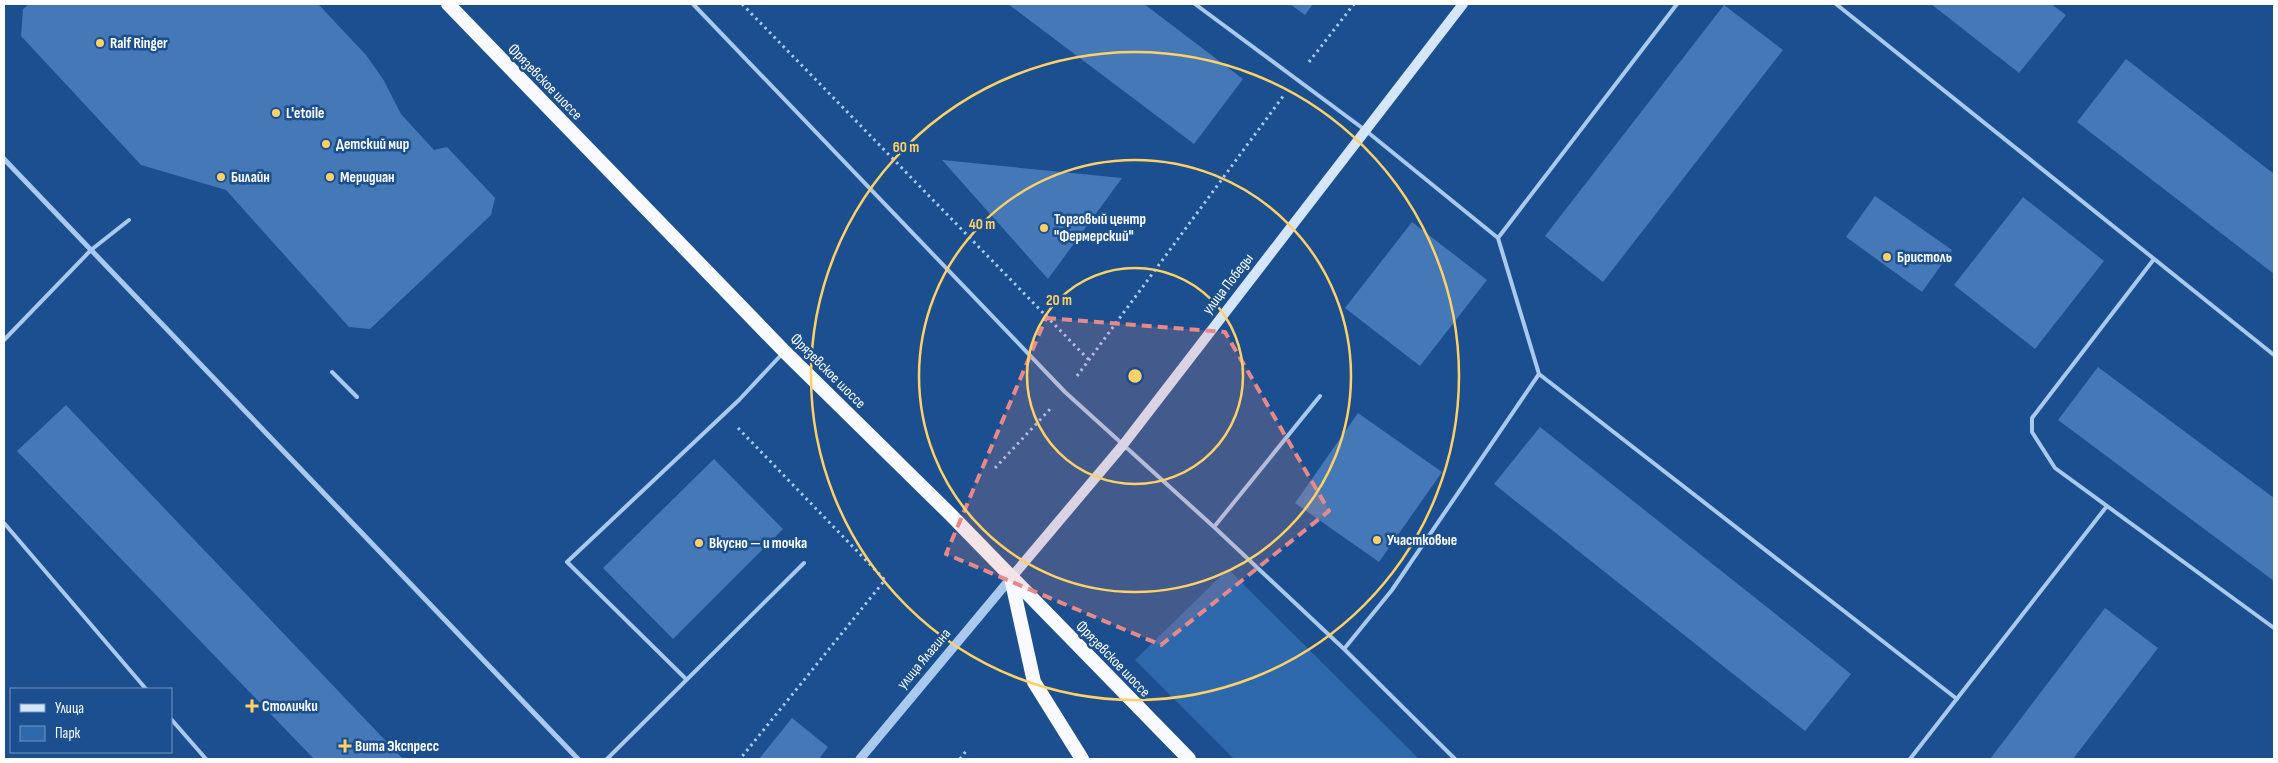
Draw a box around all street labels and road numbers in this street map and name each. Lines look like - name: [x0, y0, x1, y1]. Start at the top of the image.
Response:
- street label: Фрязевское шоссе: [504, 40, 586, 124]
- street label: улица Победы: [1198, 250, 1258, 318]
- street label: Фрязевское шоссе: [786, 329, 870, 413]
- street label: Фрязевское шоссе: [1072, 617, 1154, 701]
- street label: улица Ялагина: [893, 624, 955, 693]

